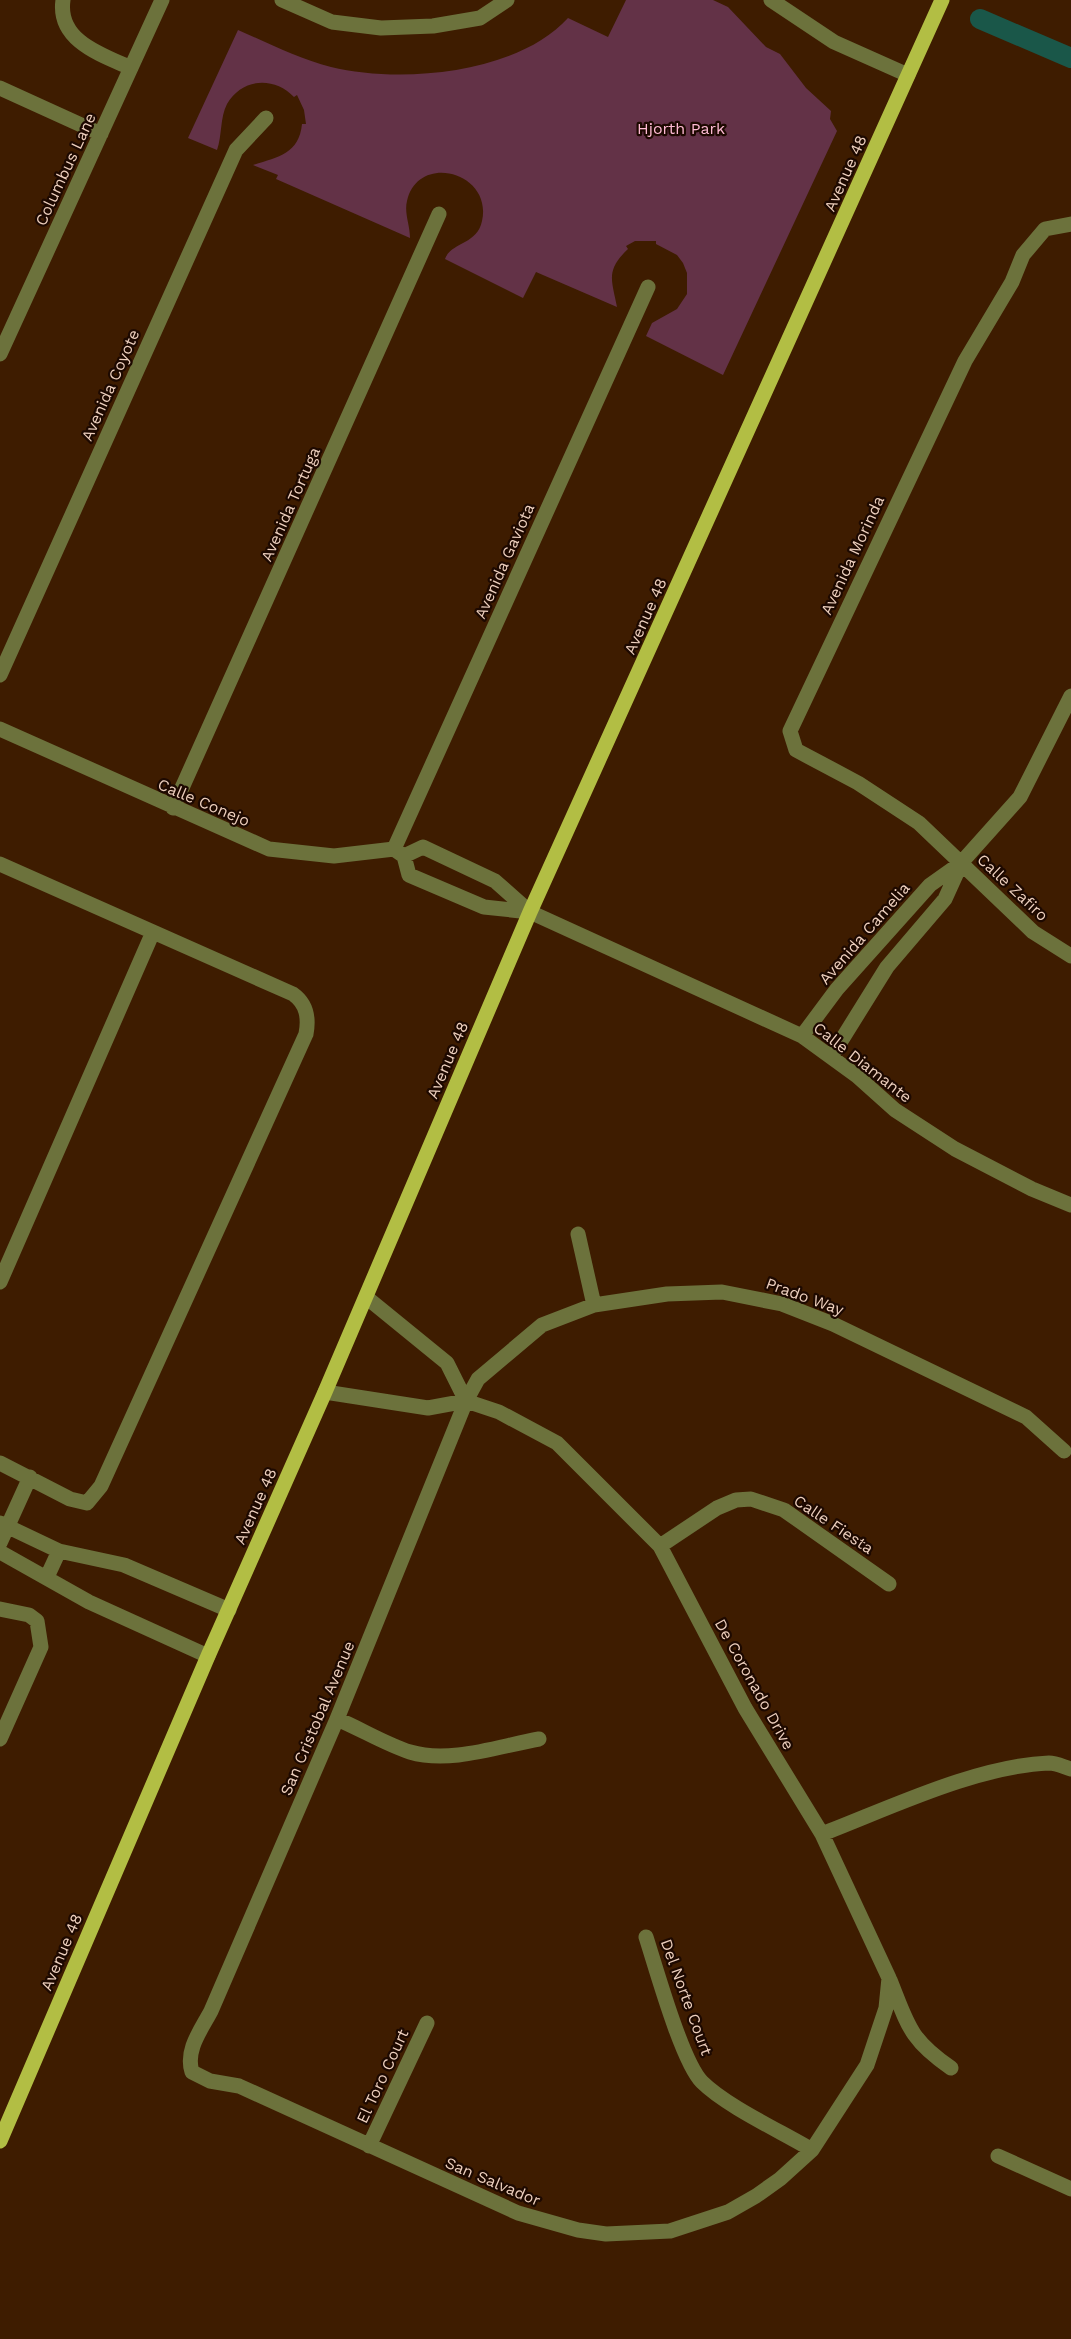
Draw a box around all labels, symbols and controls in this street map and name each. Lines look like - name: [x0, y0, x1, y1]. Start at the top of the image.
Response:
- street label: Columbus Lane: [31, 110, 100, 229]
- park label: Hjorth Park: [637, 119, 725, 138]
- street label: Avenue 48: [820, 132, 871, 214]
- street label: Avenida Coyote: [77, 327, 144, 444]
- street label: Avenida Tortuga: [257, 444, 324, 564]
- street label: Avenida Morinda: [817, 493, 888, 618]
- street label: Avenida Gaviota: [471, 501, 538, 622]
- street label: Avenue 48: [620, 575, 671, 657]
- street label: Calle Conejo: [155, 775, 253, 830]
- street label: Calle Zafiro: [973, 850, 1052, 925]
- street label: Avenida Camelia: [815, 879, 914, 988]
- street label: Calle Diamante: [810, 1018, 916, 1107]
- street label: Avenue 48: [423, 1019, 472, 1102]
- street label: Prado Way: [763, 1274, 847, 1320]
- street label: Avenue 48: [230, 1465, 281, 1547]
- street label: Calle Fiesta: [790, 1491, 877, 1558]
- street label: De Coronado Drive: [711, 1616, 798, 1753]
- street label: San Cristobal Avenue: [276, 1638, 359, 1798]
- street label: Avenue 48: [37, 1911, 86, 1994]
- street label: Del Norte Court: [657, 1936, 716, 2058]
- street label: El Toro Court: [352, 2026, 413, 2126]
- street label: San Salvador: [442, 2153, 544, 2210]

